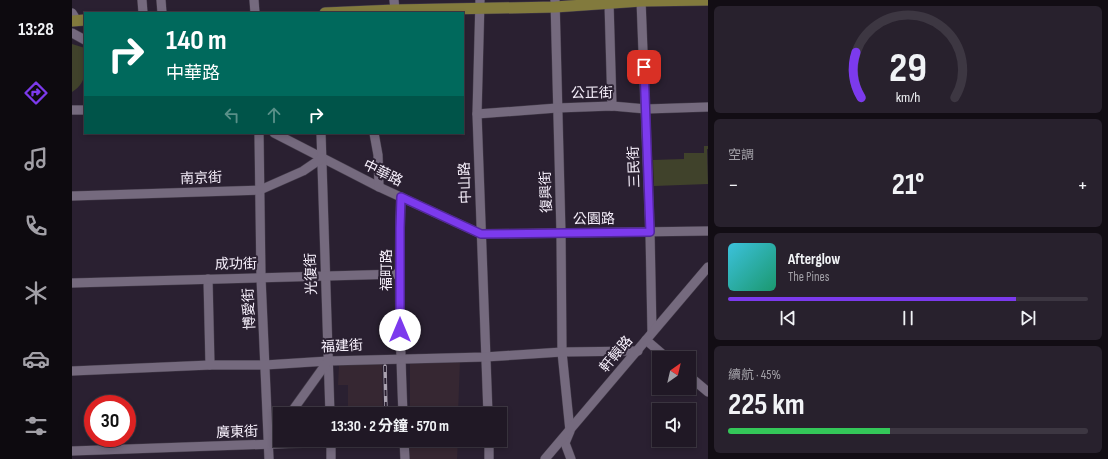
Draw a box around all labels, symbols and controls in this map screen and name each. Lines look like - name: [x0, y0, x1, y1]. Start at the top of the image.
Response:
- text: 13:28: [18, 19, 54, 40]
- text: 140 m: [166, 24, 227, 57]
- icon: right: [100, 28, 152, 80]
- text: 29: [889, 43, 927, 92]
- pin: [627, 50, 661, 84]
- icon: arrive: [633, 56, 655, 78]
- text: 中華路: [166, 63, 220, 84]
- icon: directions: [22, 79, 50, 107]
- street label: 公正街: [571, 84, 613, 102]
- text: km/h: [896, 88, 920, 105]
- icon: left: [221, 104, 243, 126]
- icon: ahead: [263, 104, 285, 126]
- icon: right: [305, 104, 327, 126]
- icon: music: [22, 145, 50, 173]
- street label: 三民街: [625, 146, 643, 188]
- text: 空調: [728, 147, 754, 163]
- street label: 中華路: [360, 156, 406, 190]
- street label: 中山路: [456, 162, 474, 204]
- text: 21°: [892, 167, 924, 203]
- street label: 南京街: [180, 169, 222, 187]
- street label: 復興街: [537, 171, 555, 213]
- text: −: [728, 172, 739, 199]
- text: +: [1077, 172, 1088, 199]
- street label: 公園路: [573, 210, 615, 228]
- icon: phone: [22, 212, 50, 240]
- street label: 福町路: [378, 249, 395, 291]
- text: Afterglow: [788, 250, 840, 269]
- street label: 光復街: [302, 253, 320, 295]
- street label: 成功街: [215, 255, 257, 273]
- text: The Pines: [788, 269, 829, 285]
- icon: climate: [22, 279, 50, 307]
- street label: 博愛街: [239, 288, 259, 330]
- icon: previous: [777, 307, 799, 329]
- icon: pause: [897, 307, 919, 329]
- icon: next: [1017, 307, 1039, 329]
- position arrow: [379, 309, 421, 351]
- street label: 軒轅路: [596, 332, 636, 376]
- street label: 福建街: [321, 336, 363, 356]
- icon: car: [22, 345, 50, 373]
- north arrow: [652, 351, 696, 395]
- map controls: [652, 351, 696, 447]
- text: 續航 · 45%: [728, 367, 781, 383]
- text: 225 km: [728, 387, 805, 423]
- speed limit sign: 30: [84, 395, 136, 447]
- button: sound: [652, 403, 696, 447]
- icon: filters: [22, 412, 50, 440]
- text: 13:30 · 2 分鐘 · 570 m: [331, 417, 449, 436]
- street label: 廣東街: [216, 423, 258, 441]

